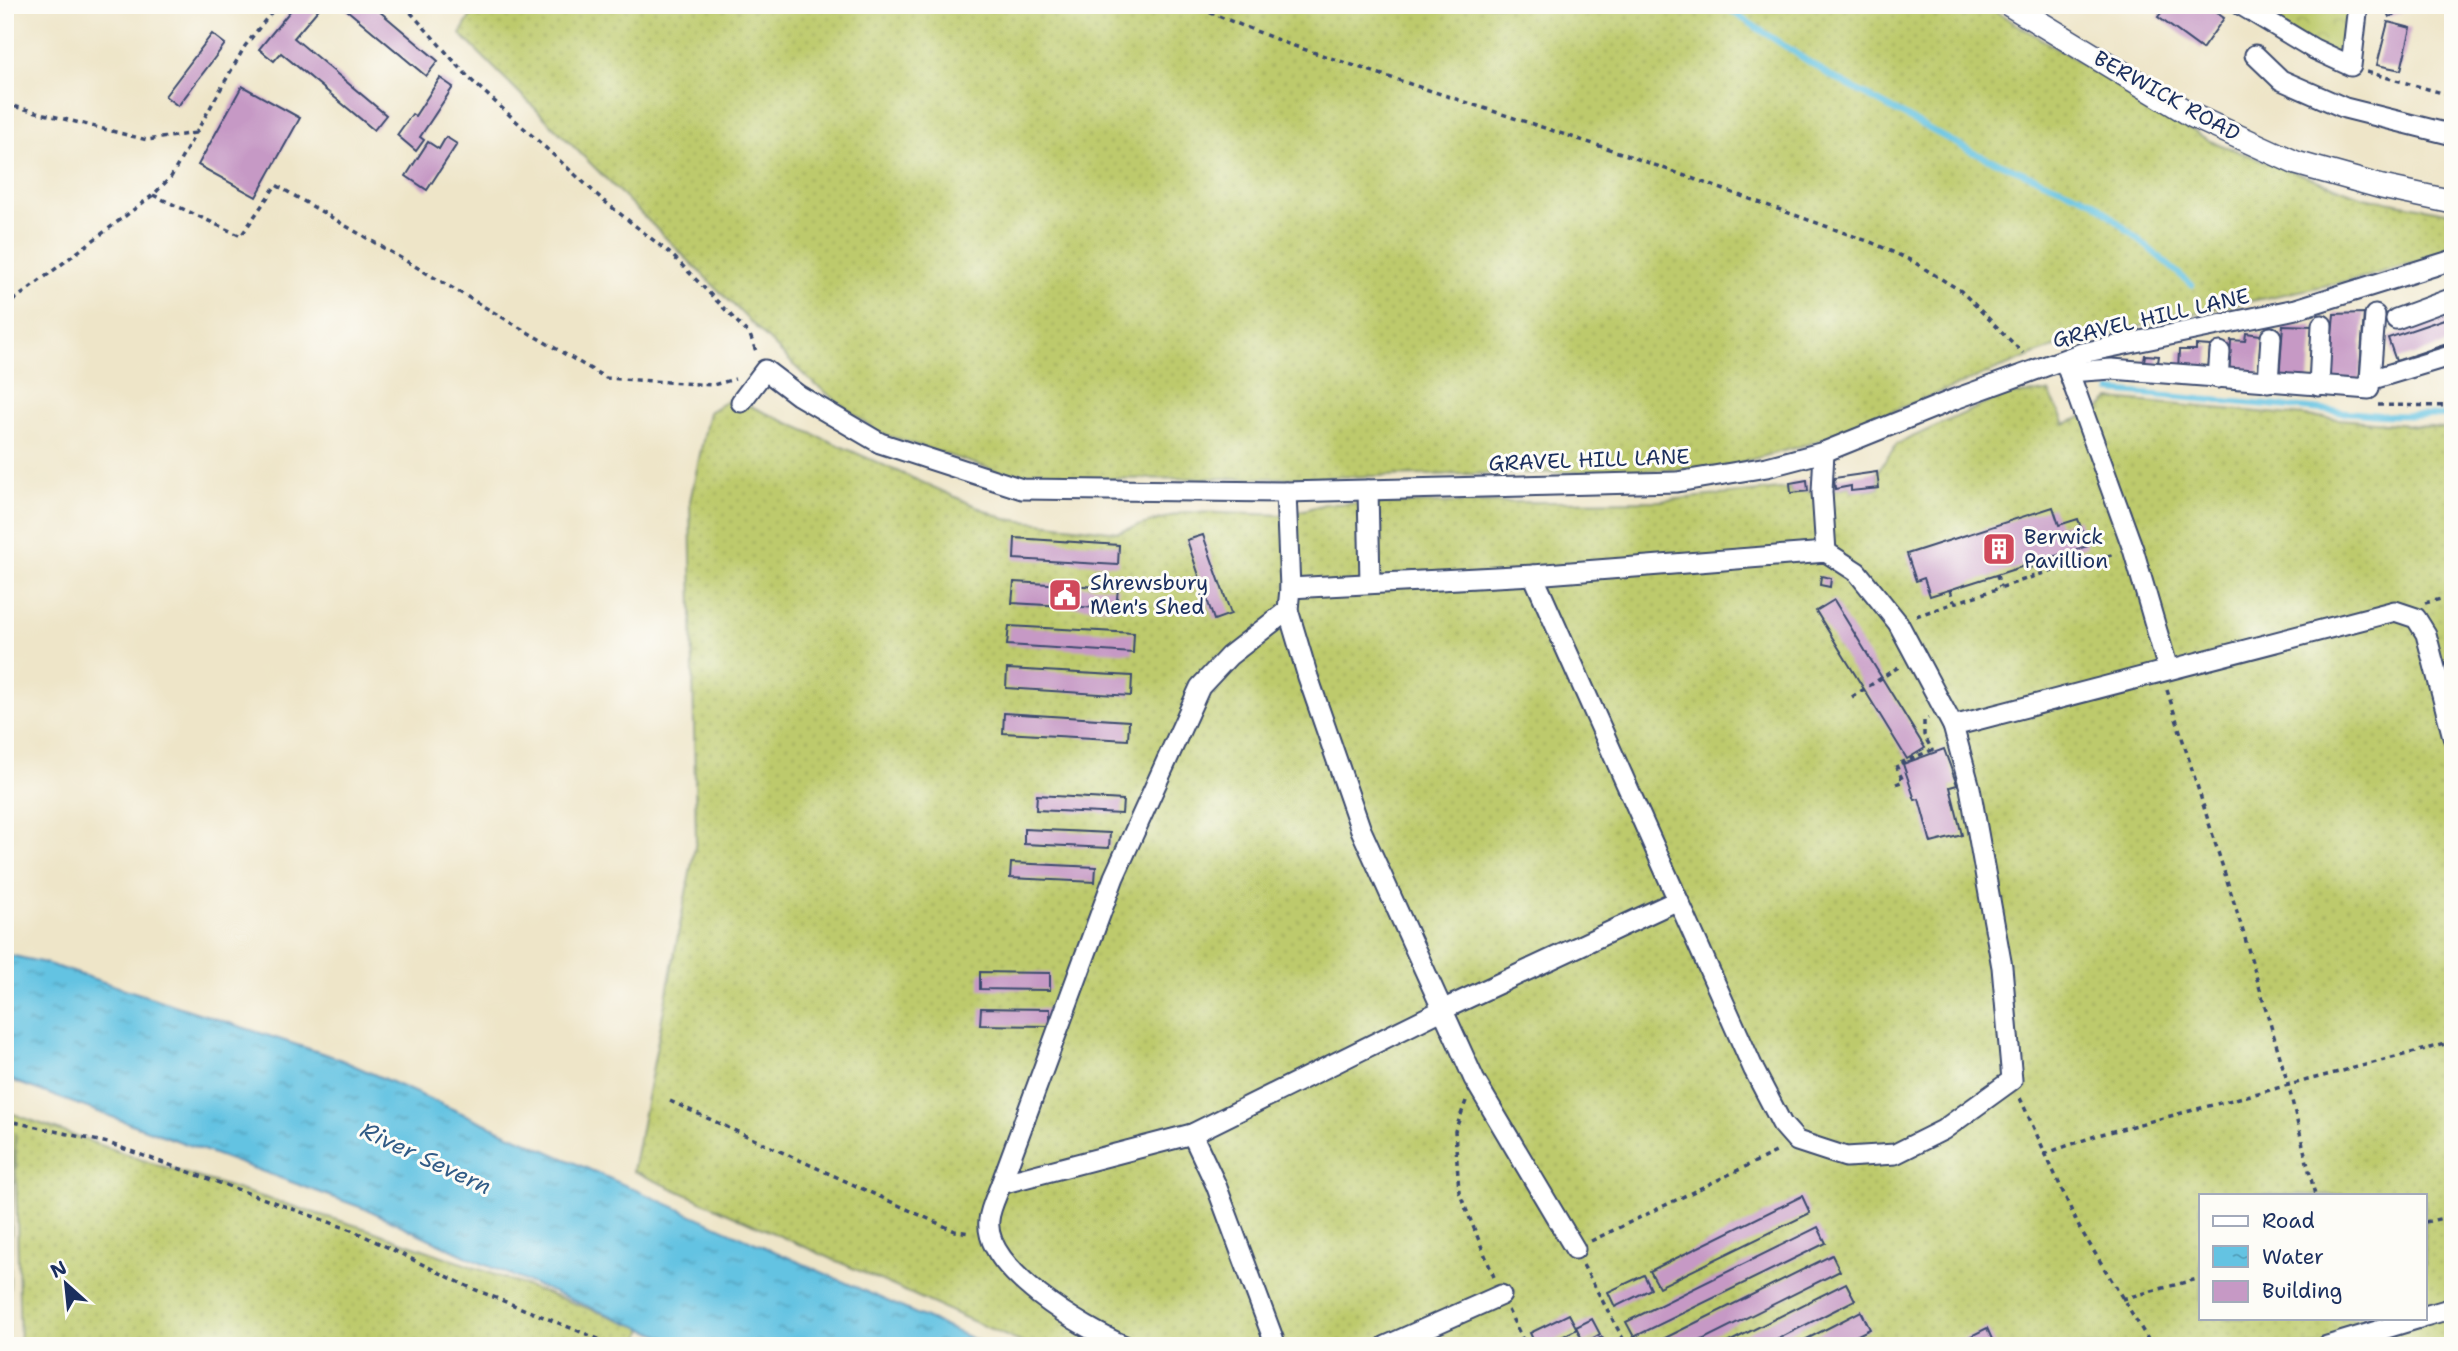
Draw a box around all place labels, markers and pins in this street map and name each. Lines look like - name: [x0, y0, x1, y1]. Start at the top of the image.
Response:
- place label: Berwick Pavillion: [2024, 523, 2108, 575]
- building icon: Berwick Pavillion: [1980, 530, 2018, 568]
- place label: Shrewsbury Men's Shed: [1090, 569, 1208, 621]
- public building icon: Shrewsbury Men's Shed: [1046, 576, 1084, 614]

